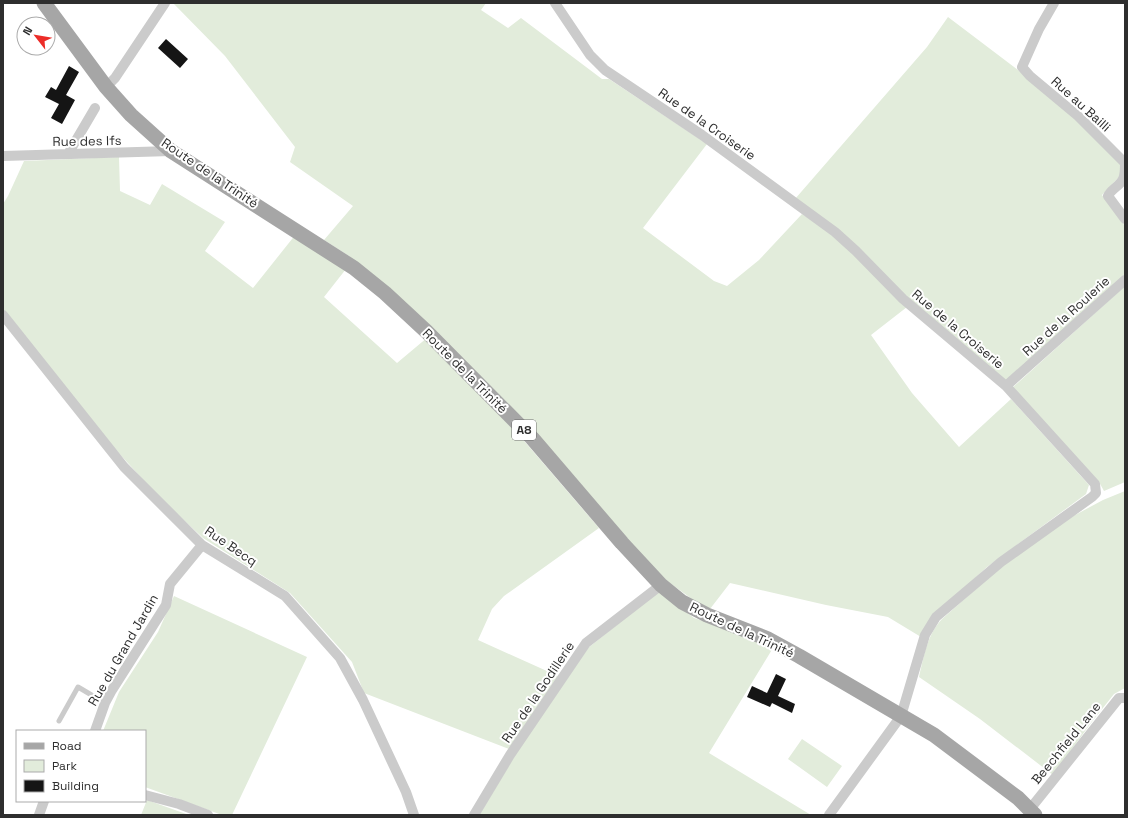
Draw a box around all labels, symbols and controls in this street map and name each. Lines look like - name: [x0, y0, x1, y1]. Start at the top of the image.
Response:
- north arrow: [16, 16, 56, 56]
- text: N: [20, 24, 35, 38]
- street label: Rue au Bailli: [1048, 73, 1114, 135]
- street label: Rue de la Croiserie: [655, 84, 759, 164]
- street label: Rue des Ifs: [52, 132, 122, 150]
- street label: Route de la Trinité: [158, 134, 262, 212]
- street label: Rue de la Roulerie: [1019, 272, 1113, 360]
- street label: Rue de la Croiserie: [908, 285, 1008, 373]
- street label: Route de la Trinité: [419, 325, 511, 417]
- road number: A8: [512, 420, 536, 440]
- street label: Rue Becq: [202, 522, 260, 570]
- street label: Rue du Grand Jardin: [84, 591, 162, 709]
- street label: Route de la Trinité: [687, 598, 797, 662]
- street label: Rue de la Godillerie: [498, 638, 578, 746]
- street label: Beechfield Lane: [1028, 698, 1104, 788]
- legend: [16, 730, 146, 802]
- text: Road: [52, 738, 81, 754]
- text: Park: [52, 758, 77, 774]
- text: Building: [52, 778, 99, 794]

